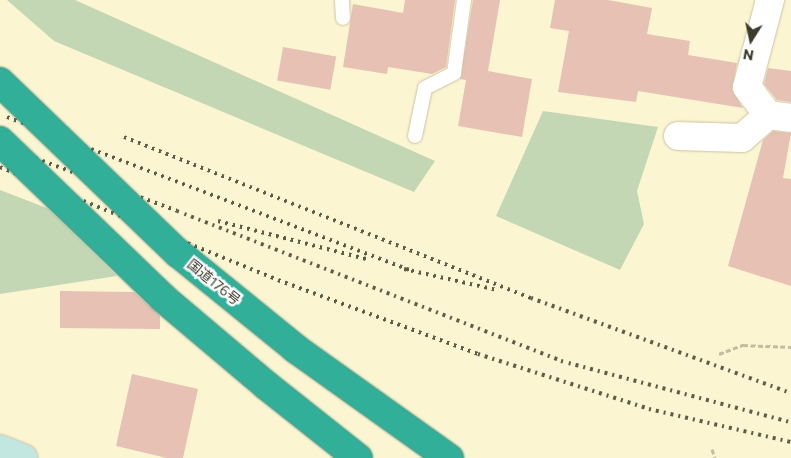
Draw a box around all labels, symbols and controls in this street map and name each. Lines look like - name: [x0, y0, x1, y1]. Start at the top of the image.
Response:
- north arrow: [726, 15, 776, 65]
- text: N: [742, 46, 755, 65]
- street label: 国道176号: [184, 255, 244, 309]

